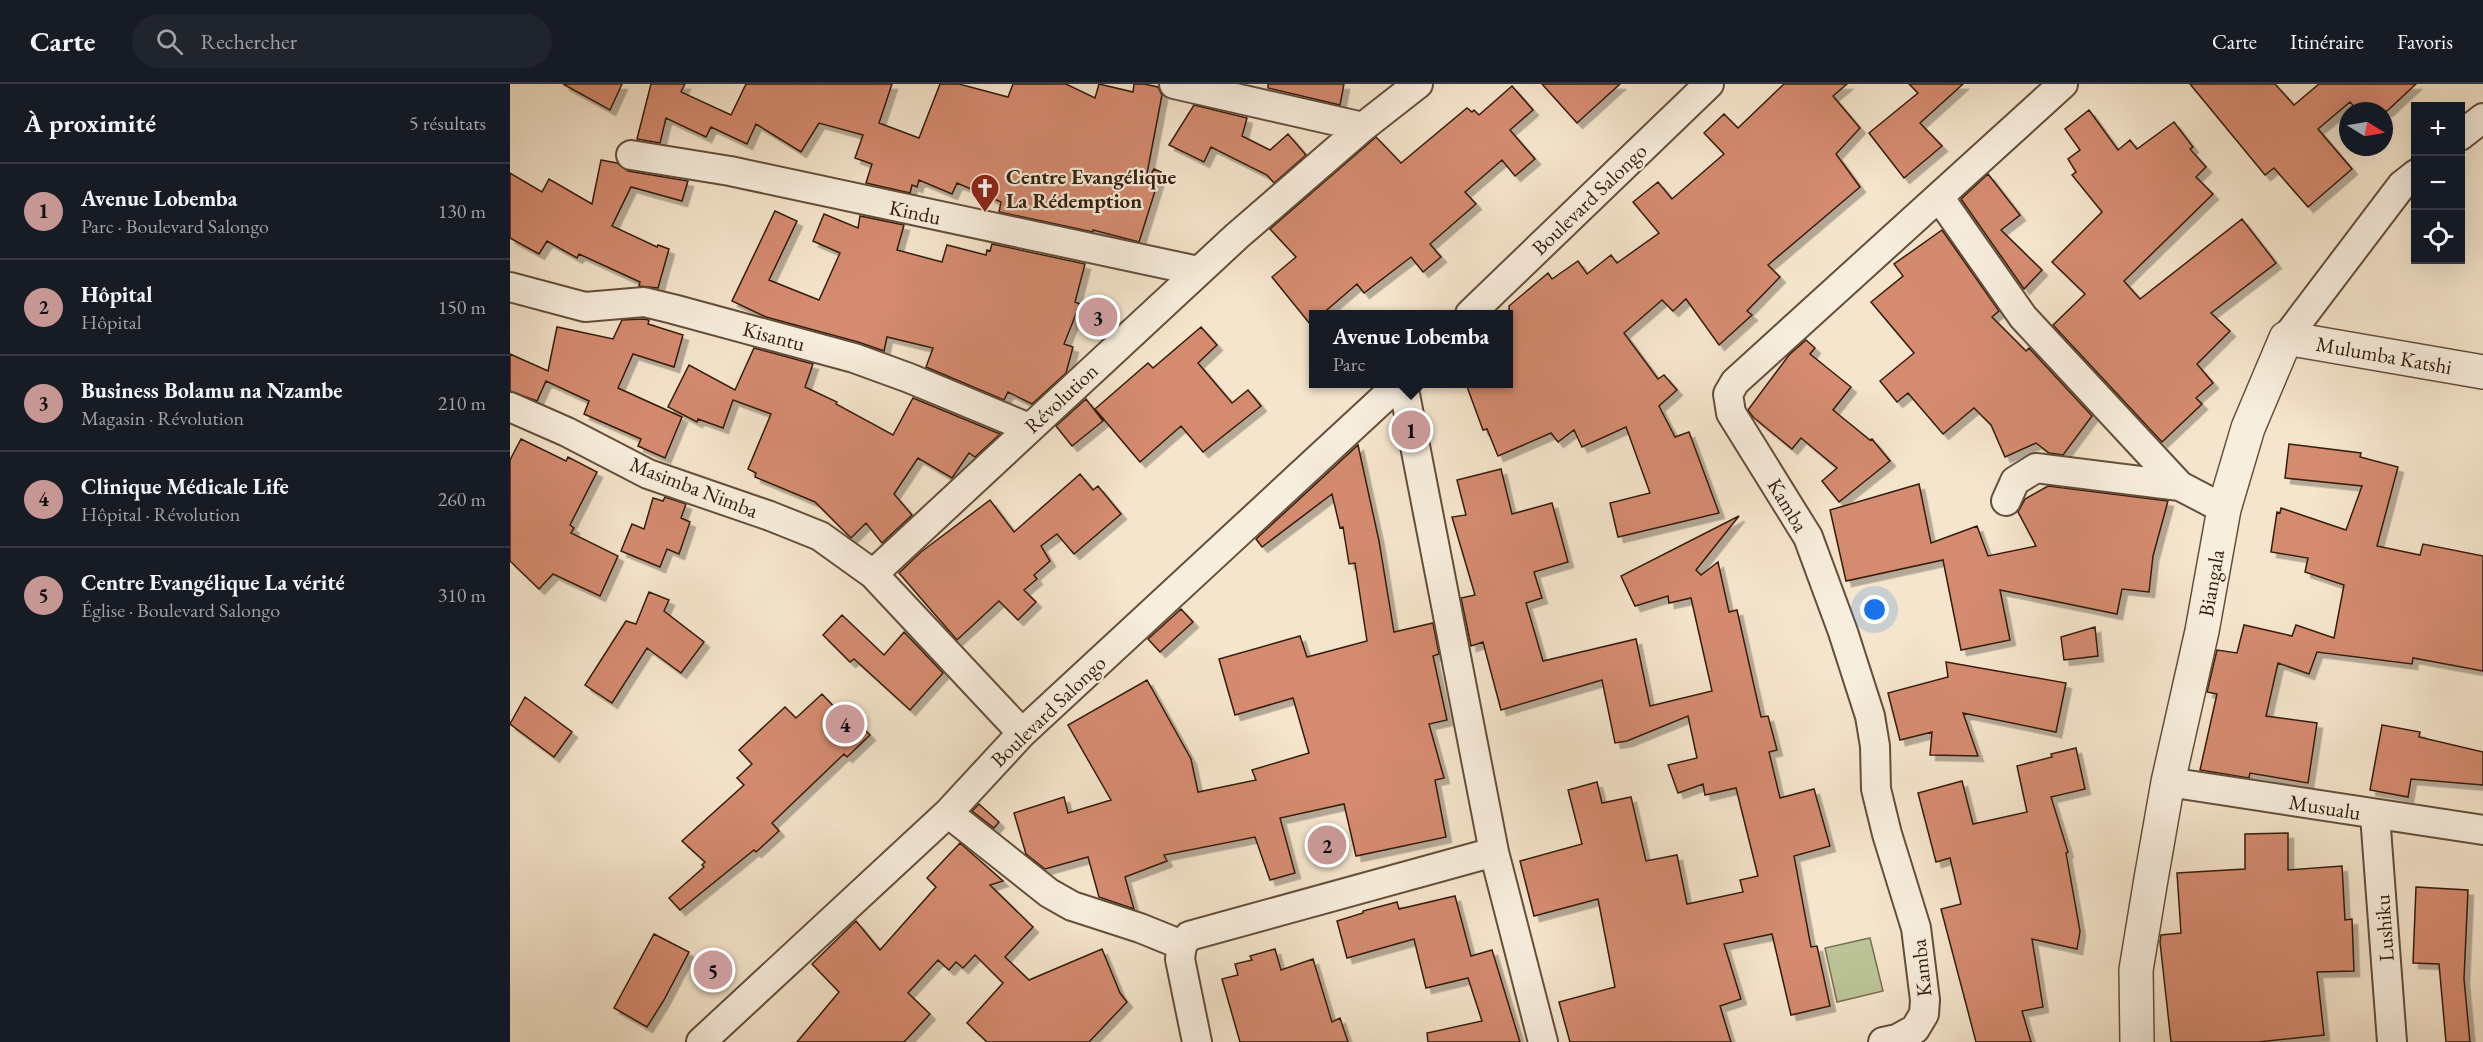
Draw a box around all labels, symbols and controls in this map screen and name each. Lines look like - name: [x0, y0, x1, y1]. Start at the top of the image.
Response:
- search box: [132, 14, 552, 68]
- text: Carte: [30, 23, 96, 59]
- icon: search: [153, 25, 186, 58]
- text: Rechercher: [201, 27, 297, 56]
- text: Carte: [2212, 28, 2257, 55]
- text: Itinéraire: [2290, 28, 2364, 55]
- text: Favoris: [2397, 28, 2453, 55]
- north arrow: [2339, 102, 2393, 156]
- map controls: [2411, 102, 2465, 264]
- button: +: [2411, 102, 2465, 156]
- text: À proximité: [24, 106, 156, 140]
- text: 5 résultats: [409, 110, 486, 136]
- street label: Boulevard Salongo: [1526, 137, 1652, 261]
- button: −: [2411, 156, 2465, 210]
- place label: Centre Evangélique La Rédemption: [1006, 163, 1177, 214]
- church icon: Centre Evangélique La Rédemption: [969, 172, 1001, 214]
- text: Avenue Lobemba: [81, 184, 237, 213]
- street label: Kindu: [887, 193, 943, 231]
- text: 1: [38, 198, 49, 224]
- text: 130 m: [438, 198, 486, 224]
- button: locate: [2411, 210, 2465, 264]
- text: Parc · Boulevard Salongo: [81, 213, 269, 239]
- text: Hôpital: [81, 280, 152, 309]
- text: 2: [38, 294, 49, 320]
- text: 150 m: [438, 294, 486, 320]
- pin: 3: [1078, 294, 1118, 340]
- text: Hôpital: [81, 309, 141, 335]
- popup: [1309, 310, 1513, 388]
- street label: Kisantu: [740, 315, 808, 357]
- text: Avenue Lobemba: [1333, 322, 1489, 351]
- street label: Mulumba Katshi: [2314, 330, 2454, 380]
- text: Parc: [1333, 351, 1366, 377]
- street label: Révolution: [1018, 357, 1104, 439]
- text: Business Bolamu na Nzambe: [81, 376, 342, 405]
- text: 3: [38, 390, 49, 416]
- text: 210 m: [438, 390, 486, 416]
- text: Magasin · Révolution: [81, 405, 244, 431]
- pin: 1: [1392, 408, 1430, 452]
- street label: Masimba Nimba: [626, 450, 762, 524]
- text: Clinique Médicale Life: [81, 472, 289, 501]
- street label: Kamba: [1762, 473, 1815, 537]
- text: 4: [38, 486, 49, 512]
- text: 260 m: [438, 486, 486, 512]
- text: Hôpital · Révolution: [81, 501, 240, 527]
- street label: Biangala: [2192, 547, 2230, 619]
- text: Centre Evangélique La vérité: [81, 568, 345, 597]
- text: 5: [38, 582, 49, 608]
- text: 310 m: [438, 582, 486, 608]
- your location: [1860, 595, 1889, 624]
- text: Église · Boulevard Salongo: [81, 597, 280, 623]
- street label: Boulevard Salongo: [985, 649, 1111, 773]
- pin: 4: [826, 702, 864, 746]
- street label: Musualu: [2287, 788, 2363, 826]
- pin: 2: [1308, 822, 1346, 867]
- street label: Lushiku: [2368, 894, 2400, 962]
- street label: Kamba: [1904, 937, 1937, 998]
- pin: 5: [694, 948, 732, 992]

